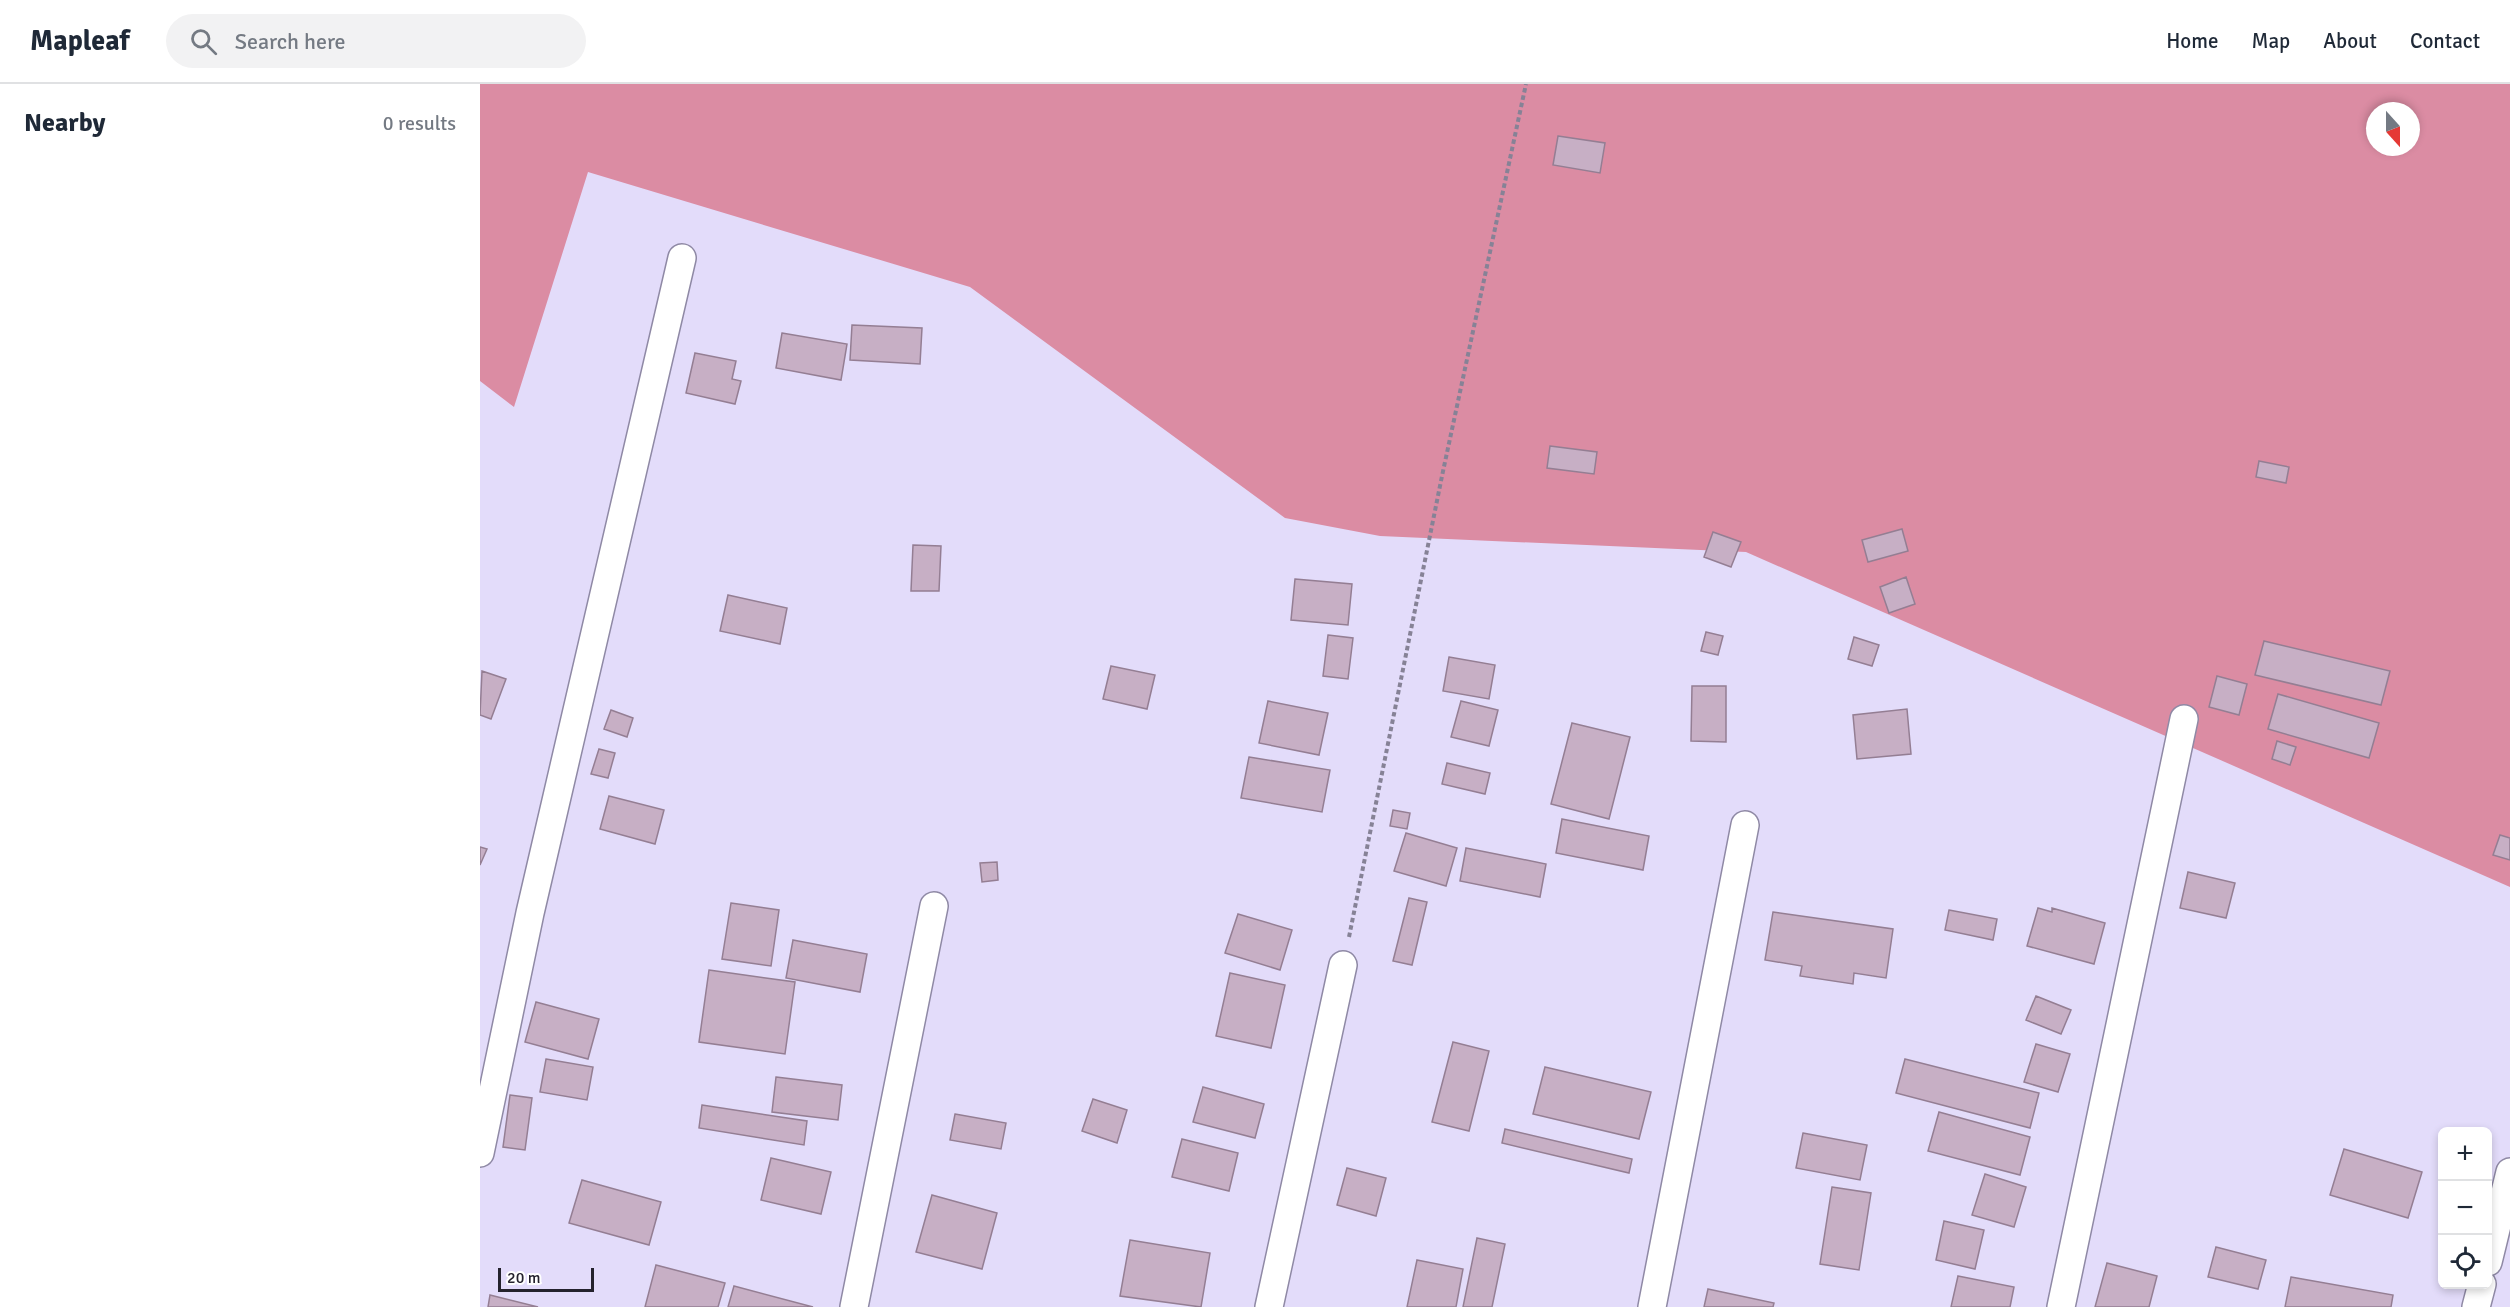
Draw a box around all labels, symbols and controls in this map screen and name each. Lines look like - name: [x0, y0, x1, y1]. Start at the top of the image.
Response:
- search box: [166, 14, 586, 68]
- text: Mapleaf: [30, 24, 130, 58]
- icon: search: [187, 25, 220, 58]
- text: Search here: [235, 28, 346, 55]
- text: Home: [2166, 28, 2219, 54]
- text: Map: [2252, 28, 2290, 54]
- text: About: [2323, 28, 2377, 54]
- text: Contact: [2410, 28, 2480, 54]
- north arrow: [2366, 102, 2420, 156]
- text: Nearby: [24, 107, 105, 139]
- text: 0 results: [383, 111, 456, 136]
- map controls: [2438, 1127, 2492, 1289]
- button: +: [2438, 1127, 2492, 1181]
- button: −: [2438, 1181, 2492, 1235]
- button: locate: [2438, 1235, 2492, 1289]
- scale bar: [498, 1265, 594, 1292]
- text: 20 m: [507, 1268, 541, 1288]

